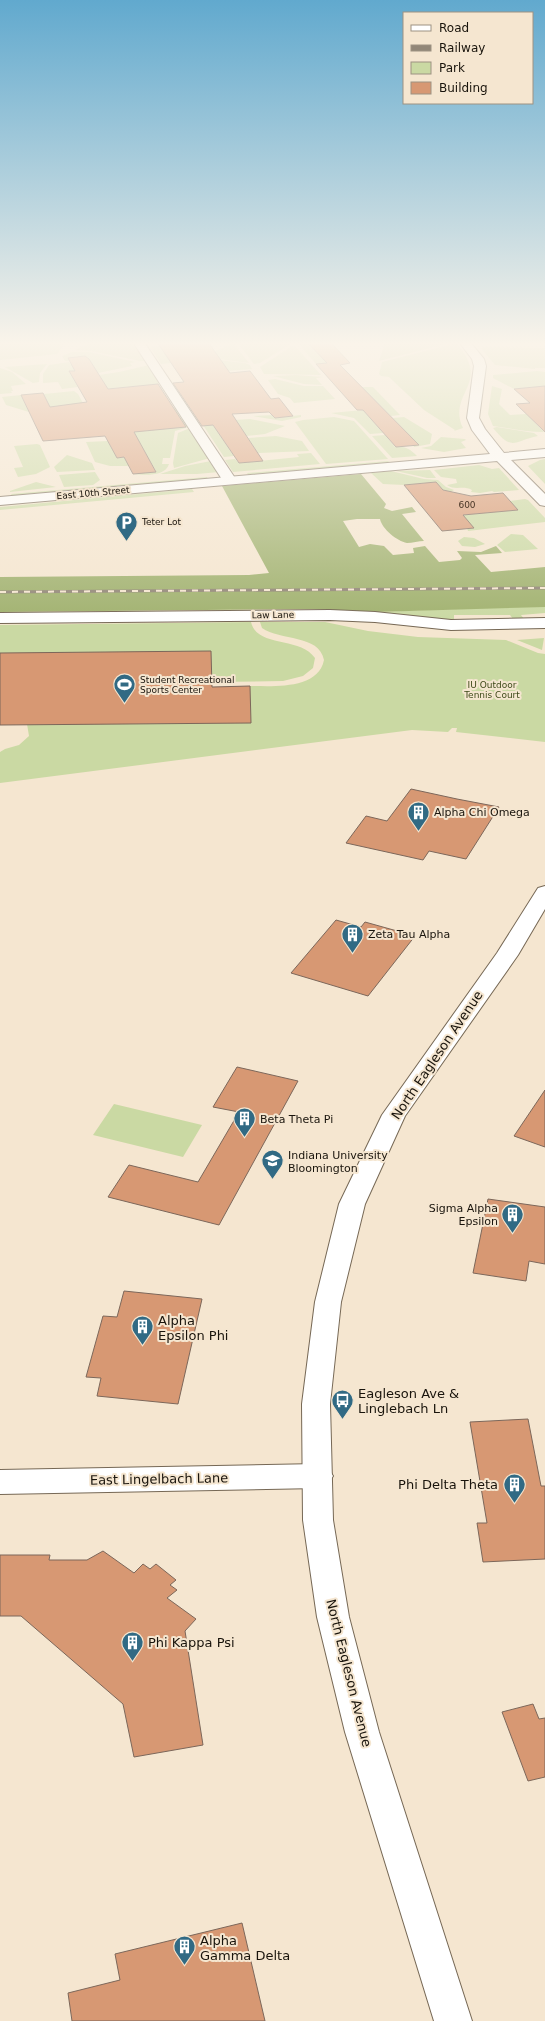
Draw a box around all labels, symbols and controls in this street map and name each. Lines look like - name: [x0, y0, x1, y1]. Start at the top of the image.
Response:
- legend: [403, 12, 533, 104]
- text: Road: [439, 21, 469, 35]
- text: Railway: [439, 41, 485, 55]
- text: Park: [439, 61, 465, 75]
- text: Building: [439, 81, 488, 95]
- street label: East 10th Street: [56, 485, 130, 501]
- house number: 600: [458, 500, 476, 510]
- parking icon: Teter Lot: [113, 509, 139, 542]
- place label: Teter Lot: [141, 517, 181, 527]
- street label: Law Lane: [252, 610, 295, 620]
- sports icon: Student Recreational Sports Center: [112, 672, 138, 705]
- place label: Student Recreational Sports Center: [140, 675, 234, 695]
- park label: IU Outdoor Tennis Court: [463, 680, 520, 700]
- building icon: Alpha Chi Omega: [406, 799, 432, 832]
- place label: Alpha Chi Omega: [434, 806, 530, 819]
- building icon: Zeta Tau Alpha: [340, 921, 366, 954]
- place label: Zeta Tau Alpha: [368, 928, 450, 941]
- street label: North Eagleson Avenue: [388, 988, 486, 1122]
- building icon: Beta Theta Pi: [232, 1106, 258, 1139]
- place label: Beta Theta Pi: [260, 1113, 333, 1126]
- school or university icon: Indiana University Bloomington: [259, 1148, 285, 1181]
- place label: Indiana University Bloomington: [288, 1149, 388, 1175]
- building icon: Sigma Alpha Epsilon: [500, 1201, 526, 1234]
- place label: Sigma Alpha Epsilon: [429, 1202, 498, 1228]
- place label: Alpha Epsilon Phi: [158, 1313, 228, 1343]
- building icon: Alpha Epsilon Phi: [130, 1314, 156, 1347]
- place label: Eagleson Ave & Linglebach Ln: [358, 1386, 459, 1416]
- bus stop icon: Eagleson Ave & Linglebach Ln: [329, 1387, 355, 1420]
- street label: East Lingelbach Lane: [90, 1470, 228, 1488]
- building icon: Phi Delta Theta: [501, 1471, 527, 1504]
- place label: Phi Delta Theta: [398, 1477, 498, 1492]
- street label: North Eagleson Avenue: [323, 1597, 375, 1749]
- building icon: Phi Kappa Psi: [119, 1629, 145, 1662]
- place label: Phi Kappa Psi: [148, 1635, 235, 1650]
- place label: Alpha Gamma Delta: [200, 1933, 290, 1963]
- building icon: Alpha Gamma Delta: [172, 1934, 198, 1967]

